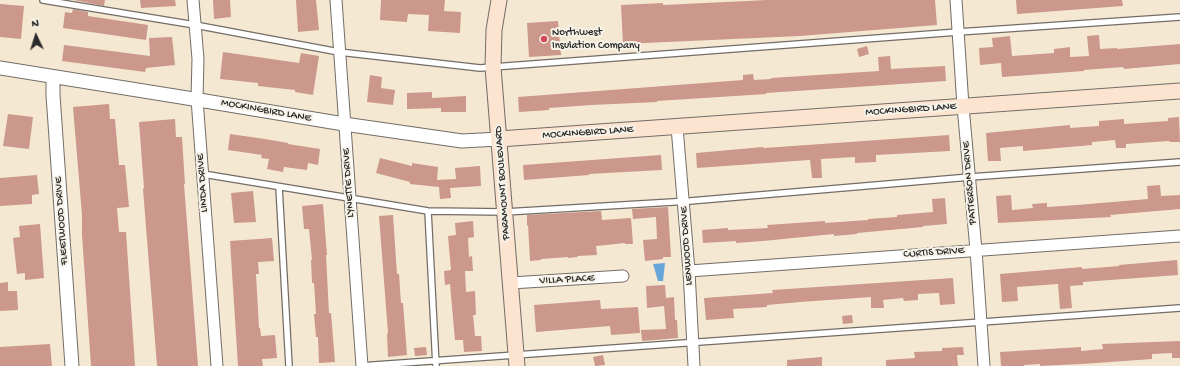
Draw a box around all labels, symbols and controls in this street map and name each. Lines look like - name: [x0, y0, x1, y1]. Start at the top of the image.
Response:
- north arrow: [16, 16, 56, 56]
- text: N: [31, 18, 39, 30]
- place label: Northwest Insulation Company: [552, 26, 640, 52]
- marker: Northwest Insulation Company: [539, 34, 549, 44]
- street label: MOCKINGBIRD LANE: [220, 97, 312, 125]
- street label: MOCKINGBIRD LANE: [865, 100, 957, 120]
- street label: MOCKINGBIRD LANE: [542, 123, 634, 143]
- street label: PARAMOUNT BOULEVARD: [492, 125, 514, 241]
- street label: PATTERSON DRIVE: [960, 141, 980, 225]
- street label: LYNETTE DRIVE: [340, 148, 358, 218]
- street label: LINDA DRIVE: [194, 153, 212, 213]
- street label: FLEETWOOD DRIVE: [52, 176, 72, 266]
- street label: LENWOOD DRIVE: [678, 206, 696, 286]
- street label: CURTIS DRIVE: [903, 244, 965, 262]
- street label: VILLA PLACE: [539, 272, 595, 288]

